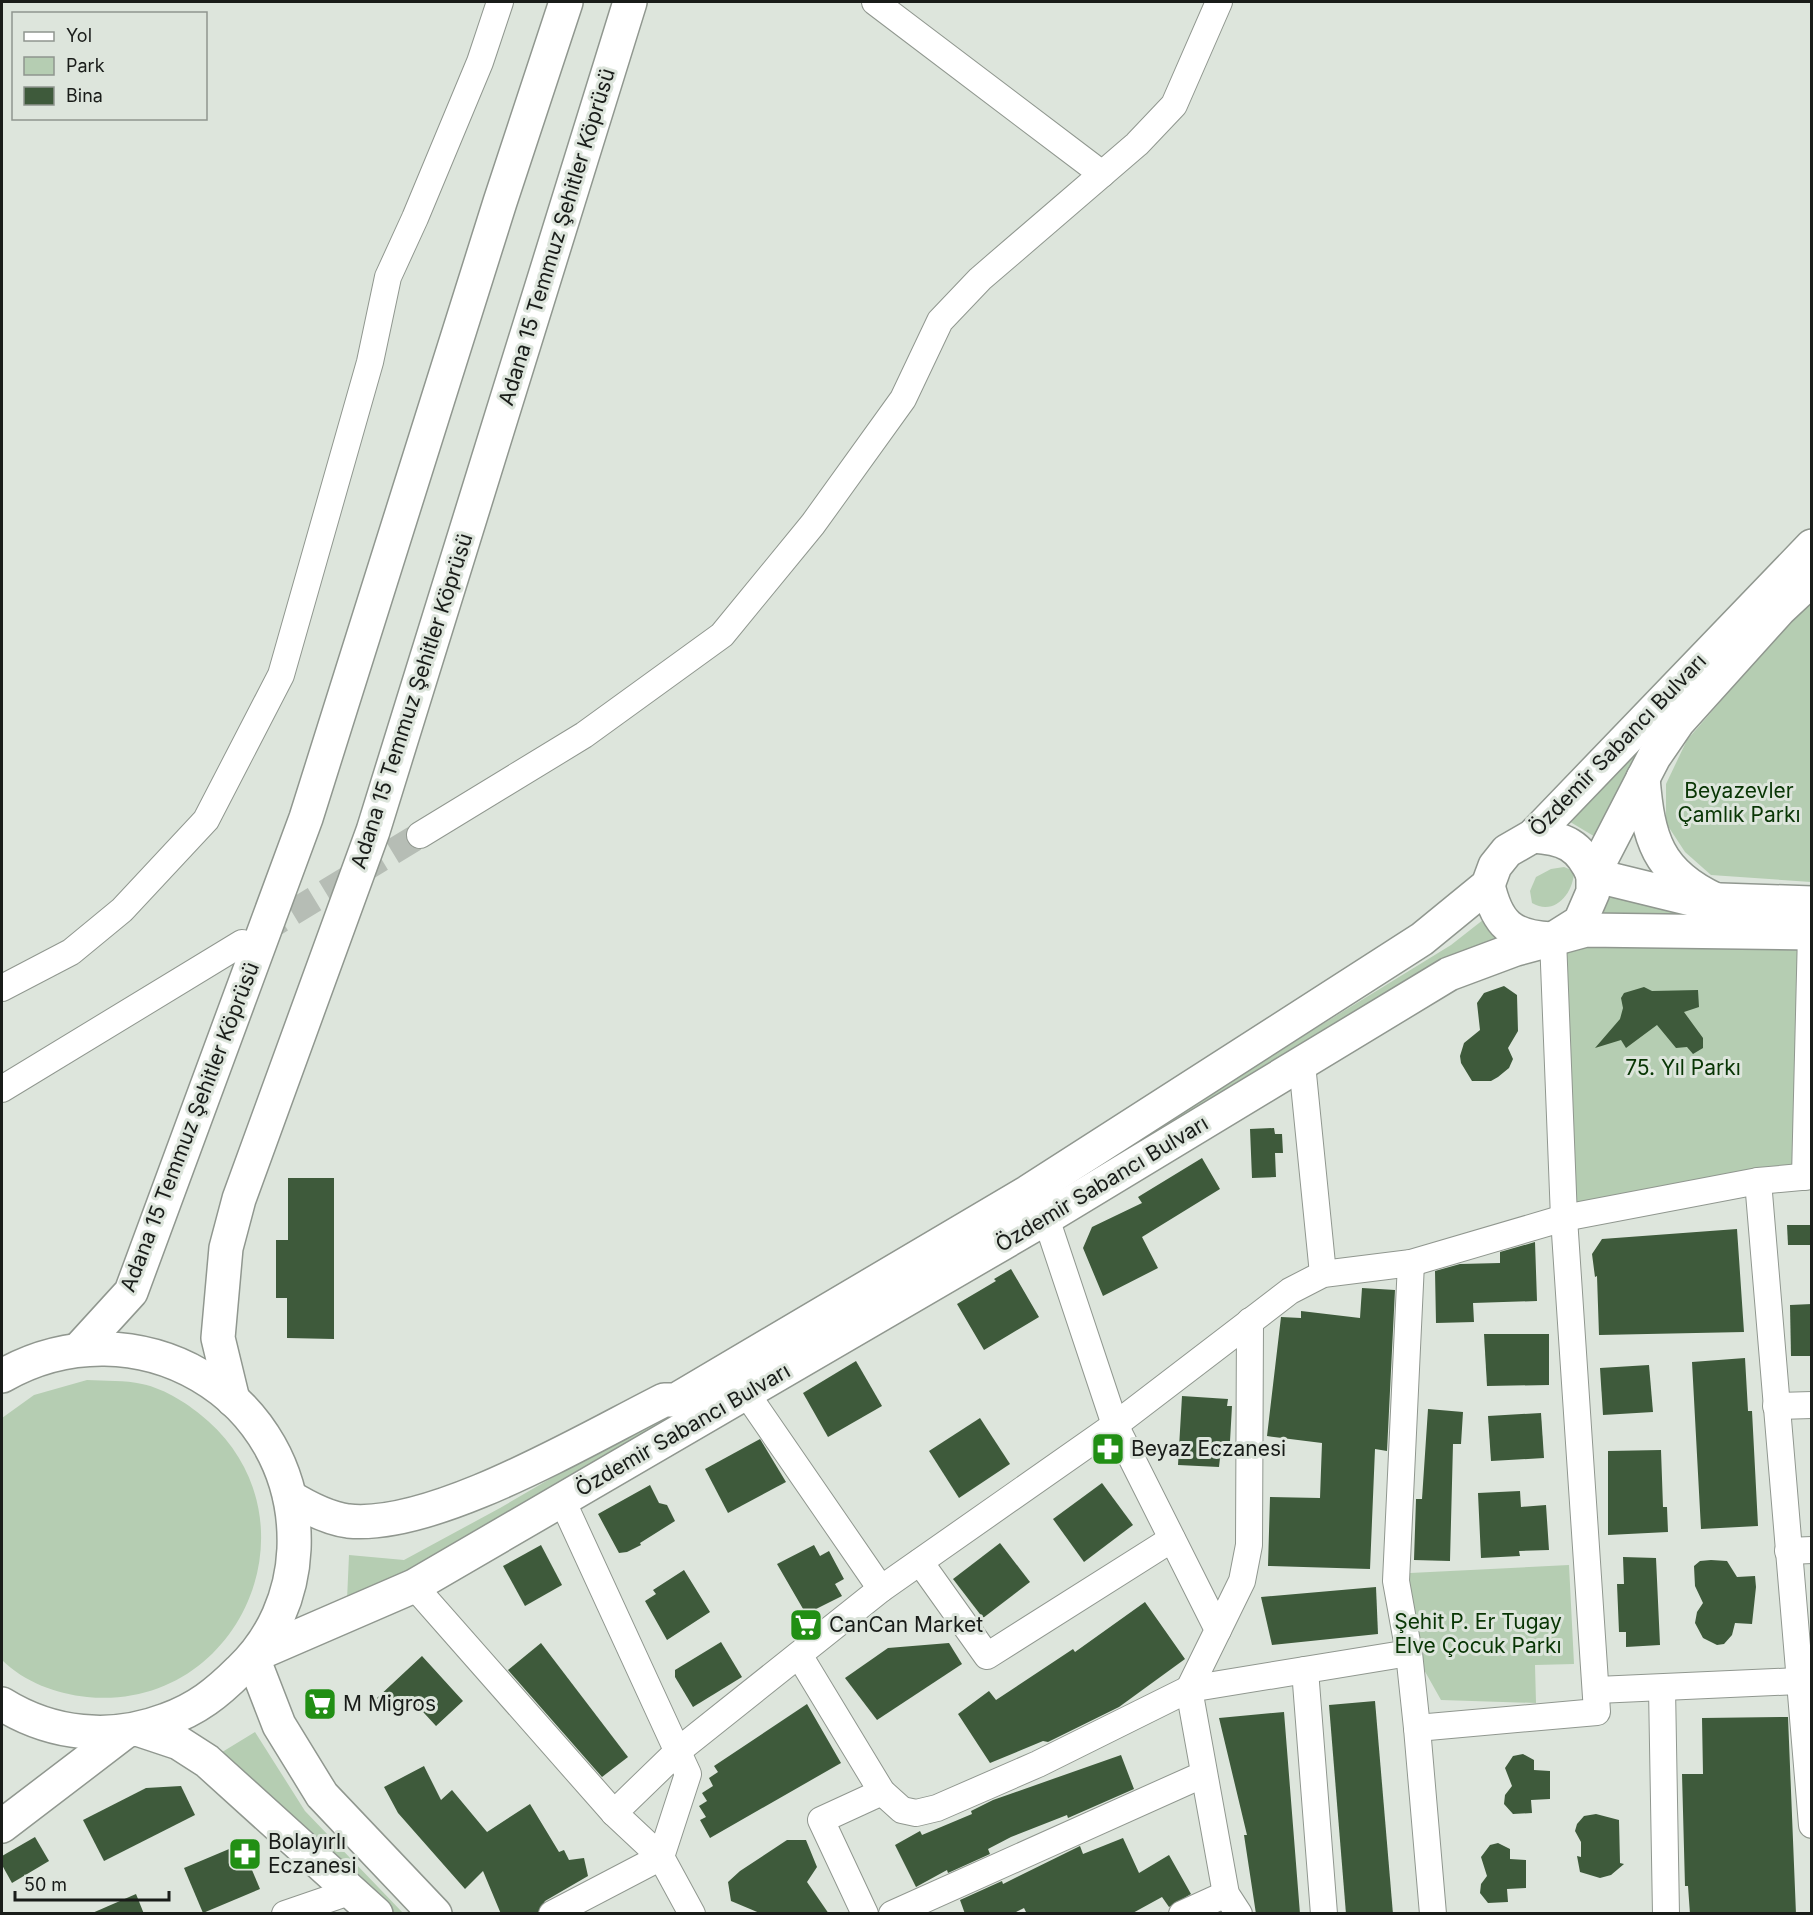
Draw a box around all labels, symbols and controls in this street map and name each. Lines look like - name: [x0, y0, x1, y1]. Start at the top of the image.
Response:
- legend: [12, 12, 207, 120]
- text: Yol: [66, 25, 92, 46]
- text: Park: [66, 55, 105, 76]
- street label: Adana 15 Temmuz Şehitler Köprüsü: [493, 65, 620, 408]
- text: Bina: [66, 85, 103, 106]
- street label: Adana 15 Temmuz Şehitler Köprüsü: [345, 530, 478, 872]
- street label: Özdemir Sabancı Bulvarı: [1524, 648, 1711, 841]
- park label: Beyazevler Çamlık Parkı: [1677, 778, 1801, 827]
- street label: Adana 15 Temmuz Şehitler Köprüsü: [115, 958, 264, 1295]
- park label: 75. Yıl Parkı: [1625, 1055, 1741, 1080]
- street label: Özdemir Sabancı Bulvarı: [991, 1110, 1213, 1257]
- street label: Özdemir Sabancı Bulvarı: [571, 1358, 794, 1501]
- pharmacy icon: Beyaz Eczanesi: [1090, 1431, 1126, 1467]
- place label: Beyaz Eczanesi: [1131, 1436, 1286, 1461]
- supermarket icon: CanCan Market: [788, 1607, 824, 1643]
- park label: Şehit P. Er Tugay Elve Çocuk Parkı: [1394, 1609, 1562, 1658]
- place label: CanCan Market: [829, 1612, 983, 1637]
- supermarket icon: M Migros: [302, 1686, 338, 1722]
- place label: M Migros: [343, 1691, 436, 1716]
- place label: Bolayırlı Eczanesi: [268, 1829, 357, 1878]
- pharmacy icon: Bolayırlı Eczanesi: [227, 1836, 263, 1872]
- scale bar: [15, 1864, 170, 1902]
- text: 50 m: [24, 1874, 67, 1895]

